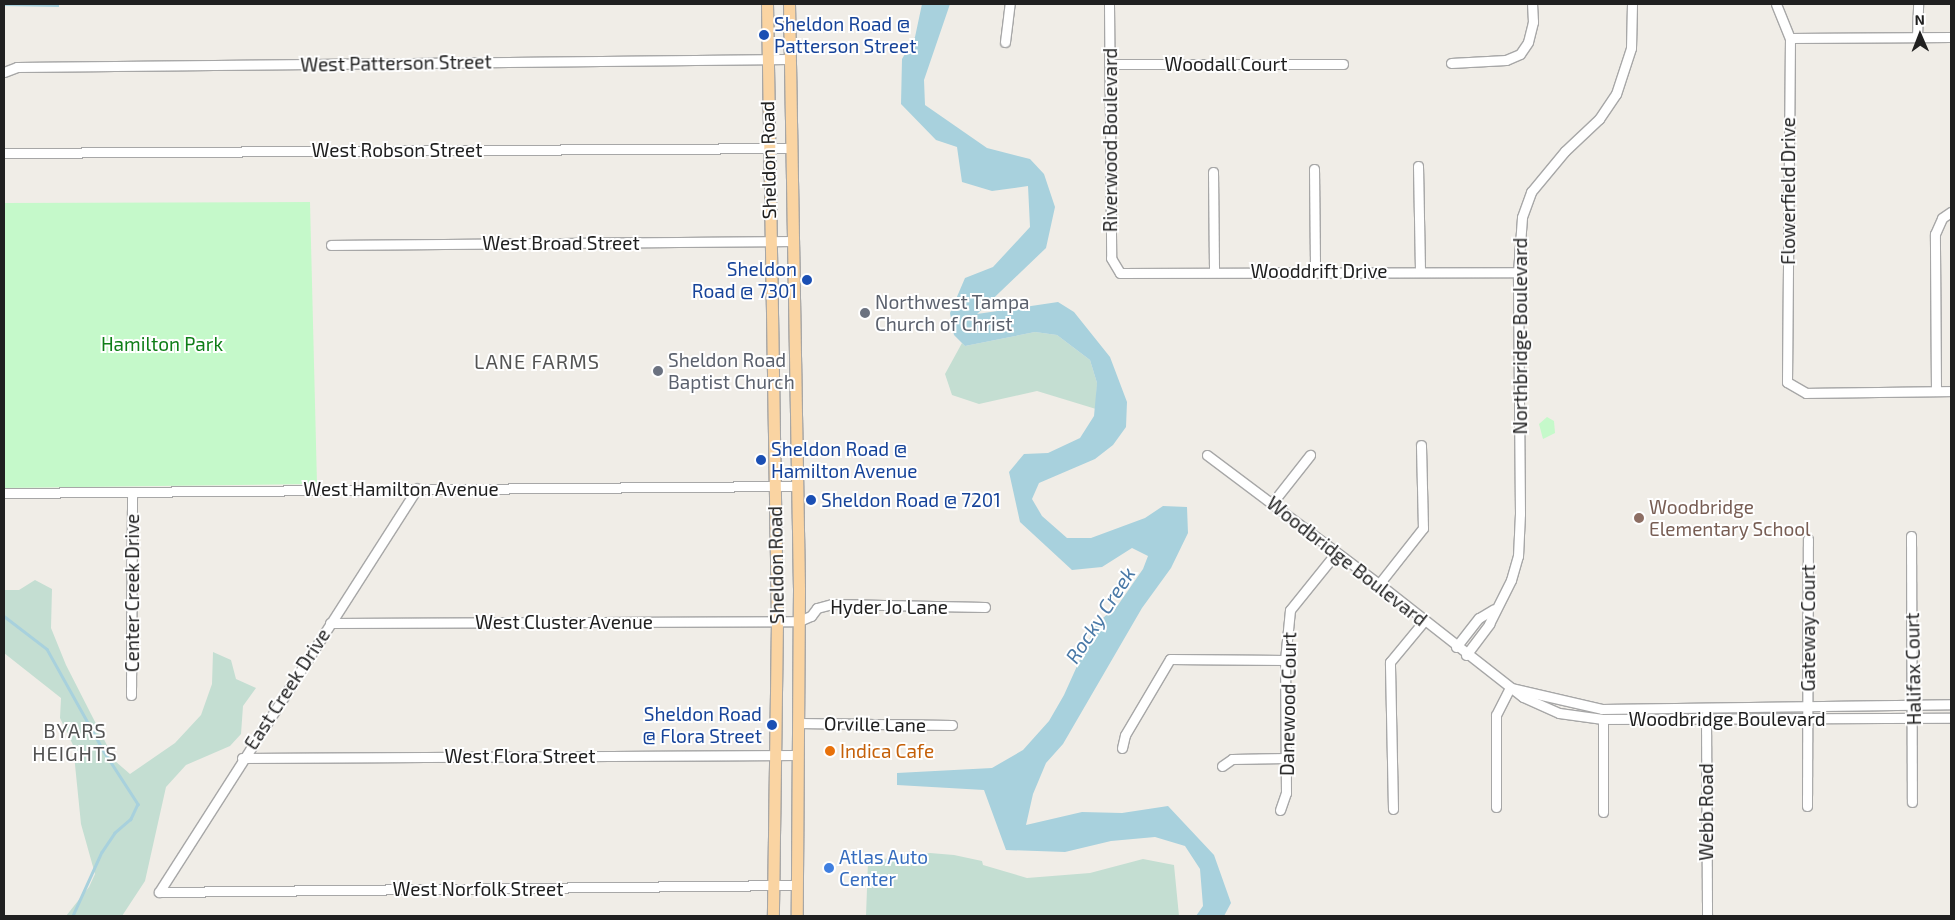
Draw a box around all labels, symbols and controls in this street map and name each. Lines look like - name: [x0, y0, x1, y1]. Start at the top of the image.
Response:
- north arrow: [1895, 10, 1945, 60]
- text: N: [1915, 11, 1925, 28]
- place label: Sheldon Road @ Patterson Street: [774, 13, 916, 57]
- marker: Sheldon Road @ Patterson Street: [758, 29, 770, 41]
- street label: Riverwood Boulevard: [1099, 48, 1121, 232]
- street label: West Patterson Street: [300, 50, 492, 76]
- street label: Woodall Court: [1164, 53, 1288, 75]
- street label: Sheldon Road: [756, 101, 780, 219]
- street label: Flowerfield Drive: [1777, 117, 1799, 265]
- street label: West Robson Street: [312, 139, 482, 161]
- street label: West Broad Street: [482, 232, 640, 254]
- street label: Northbridge Boulevard: [1509, 237, 1531, 435]
- place label: Sheldon Road @ 7301: [692, 258, 797, 302]
- street label: Wooddrift Drive: [1250, 260, 1388, 282]
- marker: Sheldon Road @ 7301: [801, 274, 813, 286]
- place label: Northwest Tampa Church of Christ: [875, 291, 1030, 335]
- marker: Northwest Tampa Church of Christ: [859, 307, 871, 319]
- park label: Hamilton Park: [101, 333, 223, 355]
- district label: LANE FARMS: [473, 349, 601, 373]
- place label: Sheldon Road Baptist Church: [668, 349, 795, 393]
- marker: Sheldon Road Baptist Church: [652, 365, 664, 377]
- place label: Sheldon Road @ Hamilton Avenue: [771, 438, 918, 482]
- marker: Sheldon Road @ Hamilton Avenue: [755, 454, 767, 466]
- street label: West Hamilton Avenue: [303, 478, 499, 500]
- place label: Sheldon Road @ 7201: [821, 489, 1001, 511]
- street label: Woodbridge Boulevard: [1262, 491, 1432, 631]
- marker: Sheldon Road @ 7201: [805, 494, 817, 506]
- place label: Woodbridge Elementary School: [1649, 496, 1811, 540]
- street label: Sheldon Road: [764, 506, 788, 624]
- marker: Woodbridge Elementary School: [1633, 512, 1645, 524]
- street label: Center Creek Drive: [121, 514, 143, 672]
- water label: Rocky Creek: [1060, 562, 1140, 668]
- street label: Gateway Court: [1797, 564, 1819, 692]
- street label: Hyder Jo Lane: [830, 596, 948, 618]
- street label: West Cluster Avenue: [475, 611, 653, 633]
- street label: Halifax Court: [1901, 612, 1925, 726]
- street label: East Creek Drive: [239, 624, 335, 754]
- street label: Danewood Court: [1275, 632, 1301, 776]
- place label: Sheldon Road @ Flora Street: [642, 703, 762, 747]
- street label: Woodbridge Boulevard: [1628, 708, 1826, 730]
- street label: Orville Lane: [824, 712, 926, 736]
- district label: BYARS HEIGHTS: [31, 719, 119, 766]
- marker: Sheldon Road @ Flora Street: [766, 719, 778, 731]
- place label: Indica Cafe: [840, 740, 934, 762]
- street label: West Flora Street: [445, 745, 595, 767]
- marker: Indica Cafe: [824, 745, 836, 757]
- street label: Webb Road: [1695, 763, 1717, 861]
- place label: Atlas Auto Center: [839, 846, 928, 890]
- marker: Atlas Auto Center: [823, 862, 835, 874]
- street label: West Norfolk Street: [392, 878, 564, 900]

